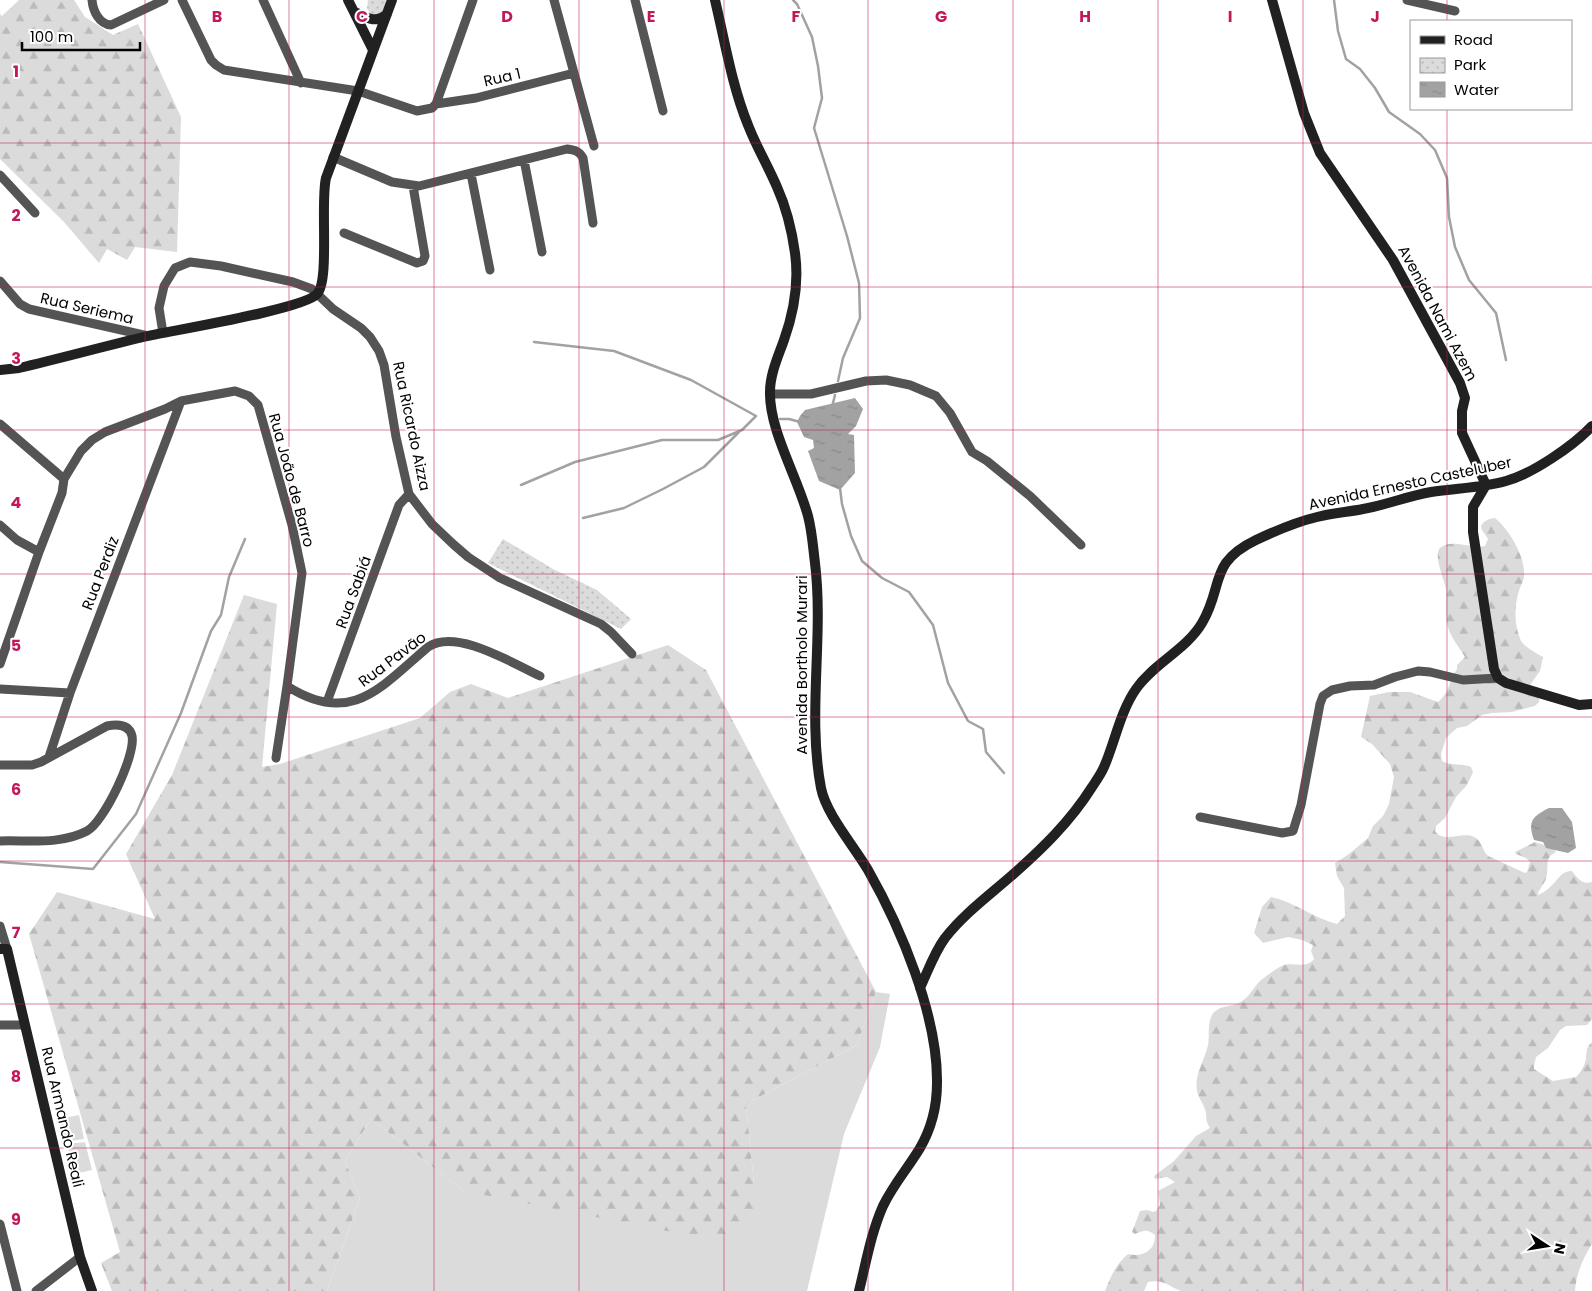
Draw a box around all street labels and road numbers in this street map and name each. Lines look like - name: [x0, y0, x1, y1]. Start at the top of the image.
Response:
- street label: Rua 1: [481, 63, 523, 91]
- street label: Avenida Nami Azem: [1393, 241, 1483, 385]
- street label: Rua Seriema: [38, 287, 136, 329]
- street label: Rua Ricardo Aizza: [388, 359, 436, 493]
- street label: Rua João de Barro: [264, 411, 320, 549]
- street label: Avenida Ernesto Casteluber: [1307, 451, 1514, 515]
- street label: Rua Perdiz: [76, 533, 124, 613]
- street label: Rua Sabiá: [330, 553, 376, 631]
- street label: Avenida Bortholo Murari: [791, 575, 812, 755]
- street label: Rua Pavão: [354, 627, 430, 691]
- street label: Rua Armando Reali: [37, 1045, 89, 1189]

